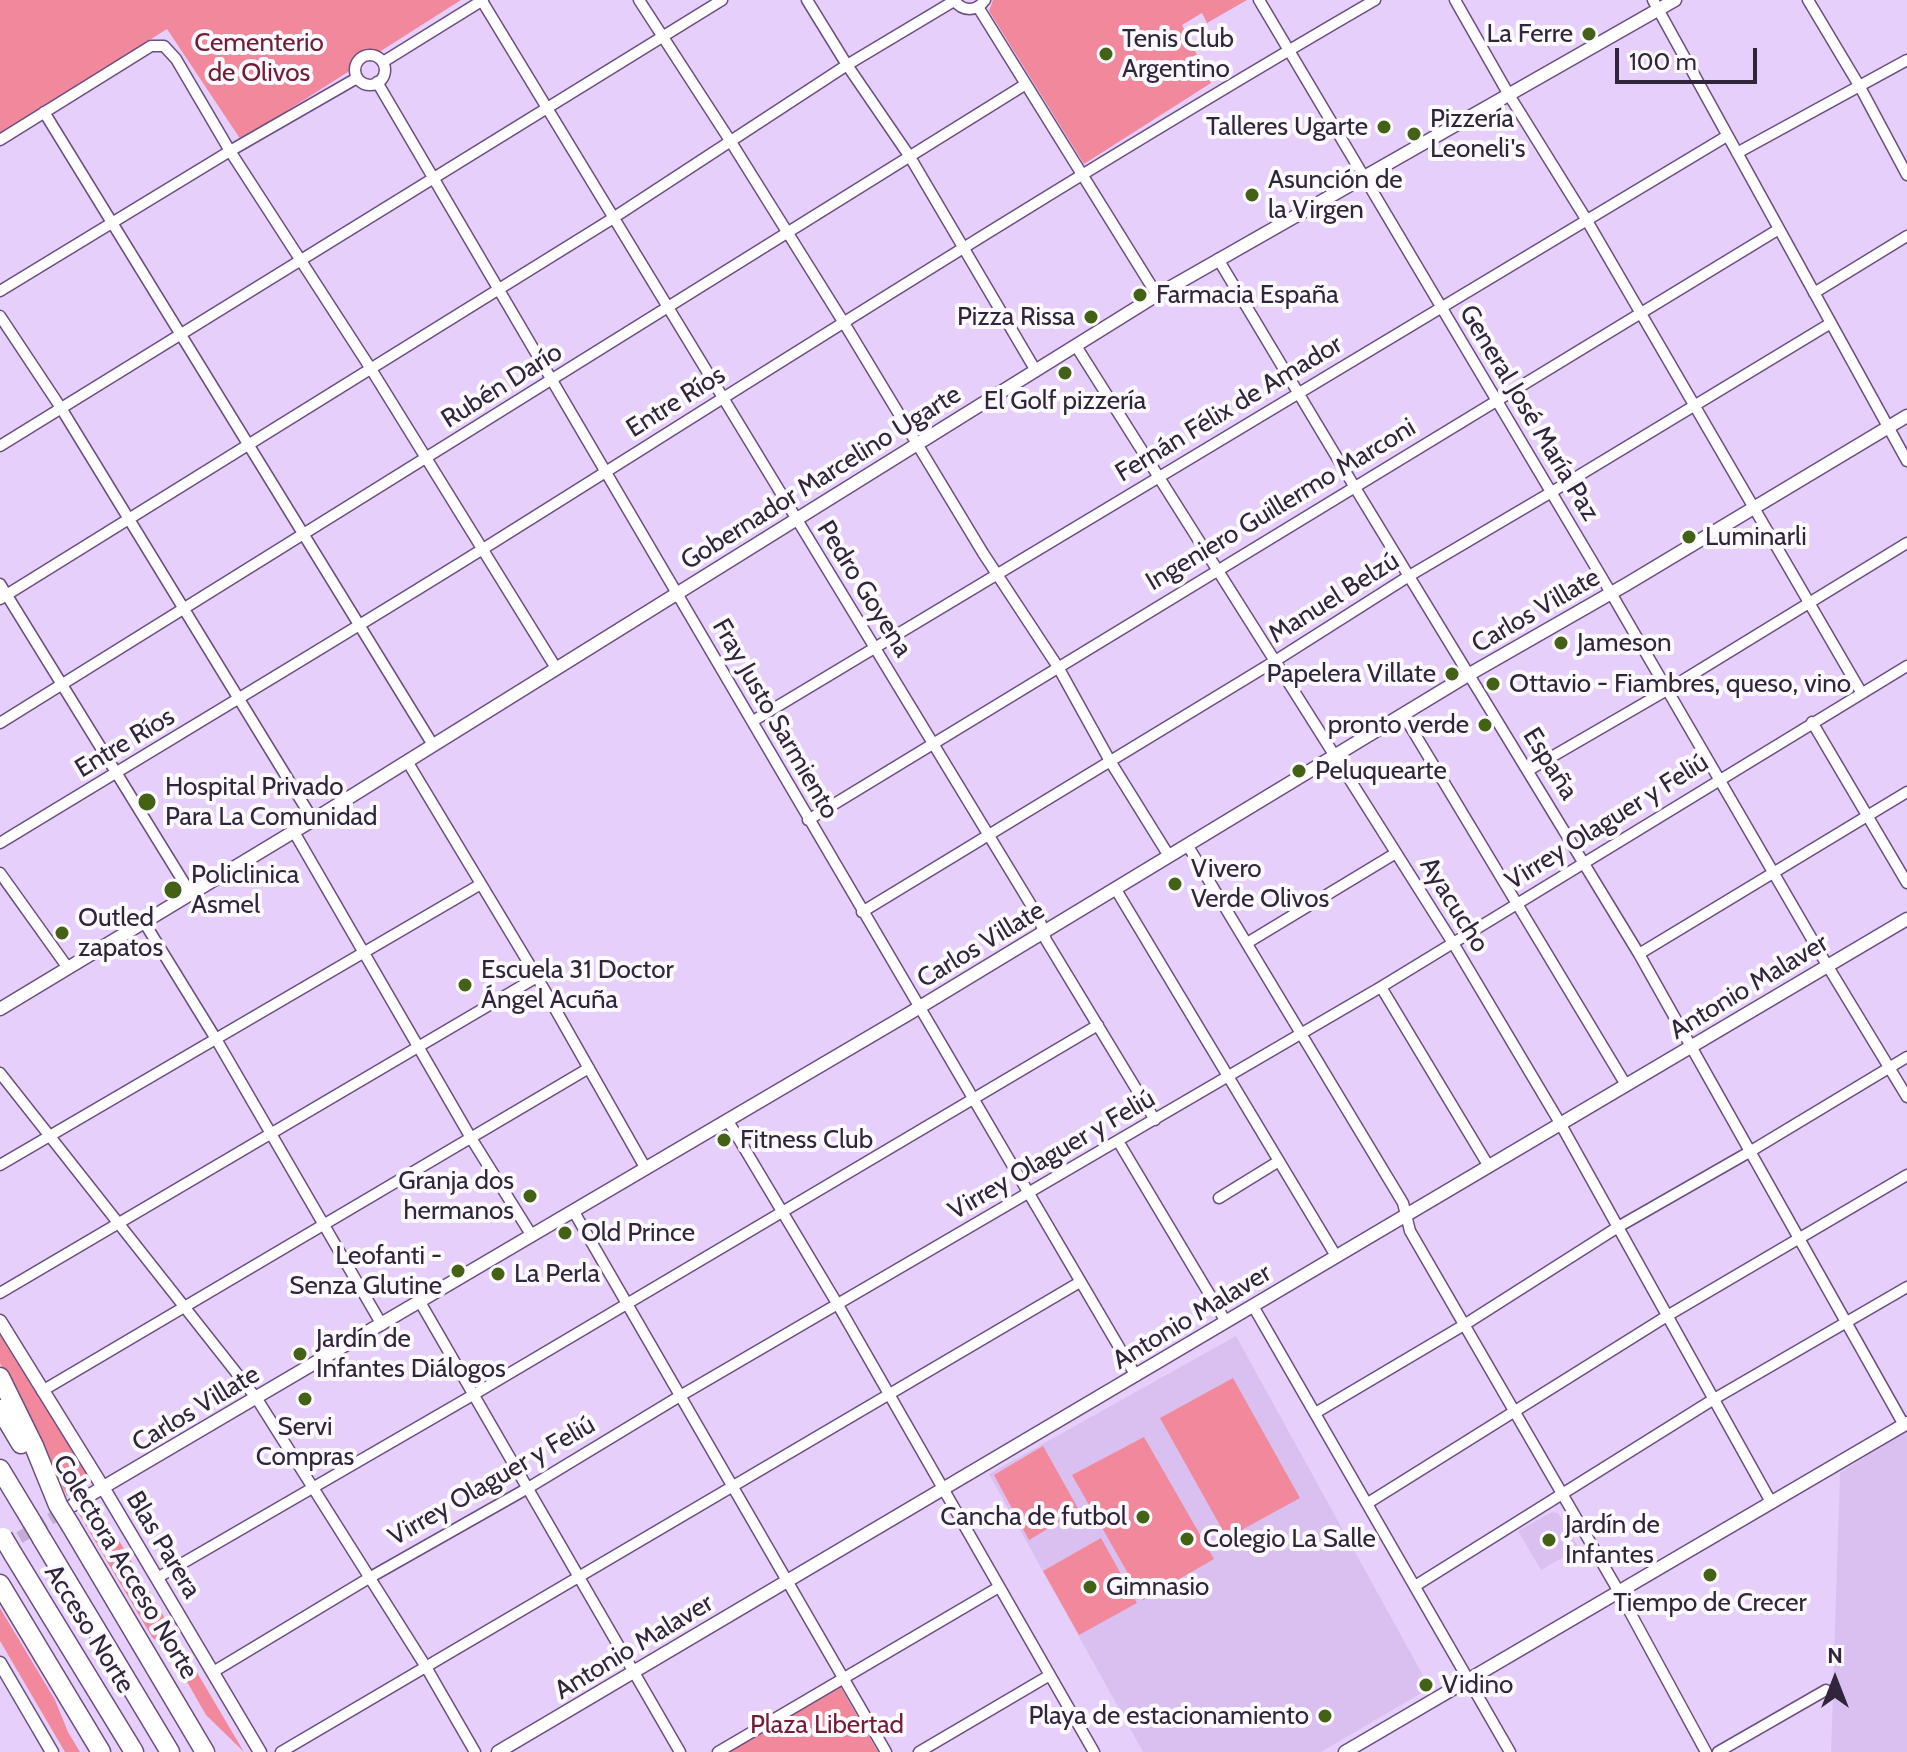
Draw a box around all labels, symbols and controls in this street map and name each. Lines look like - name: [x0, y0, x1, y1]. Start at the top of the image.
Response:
- place label: La Ferre: [1486, 18, 1573, 50]
- place label: Tenis Club Argentino: [1122, 23, 1234, 84]
- marker: La Ferre: [1580, 25, 1598, 43]
- park label: Cementerio de Olivos: [194, 27, 324, 88]
- scale bar: [1619, 32, 1761, 82]
- marker: Tenis Club Argentino: [1097, 45, 1115, 63]
- text: 100 m: [1629, 47, 1697, 76]
- place label: Pizzería Leoneli's: [1430, 103, 1526, 164]
- place label: Talleres Ugarte: [1206, 111, 1368, 143]
- marker: Talleres Ugarte: [1375, 118, 1393, 136]
- marker: Pizzería Leoneli's: [1405, 125, 1423, 143]
- place label: Asunción de la Virgen: [1268, 164, 1403, 226]
- marker: Asunción de la Virgen: [1243, 186, 1261, 204]
- place label: Farmacia España: [1156, 279, 1339, 311]
- marker: Farmacia España: [1131, 286, 1149, 304]
- street label: General José María Paz: [1452, 299, 1606, 527]
- place label: Pizza Rissa: [957, 301, 1075, 333]
- marker: Pizza Rissa: [1082, 308, 1100, 326]
- street label: Fernán Félix de Amador: [1110, 329, 1348, 489]
- street label: Rubén Darío: [436, 337, 568, 435]
- street label: Entre Ríos: [621, 360, 731, 444]
- marker: El Golf pizzería: [1056, 364, 1074, 382]
- street label: Gobernador Marcelino Ugarte: [675, 379, 967, 577]
- place label: El Golf pizzería: [984, 385, 1146, 417]
- street label: Ingeniero Guillermo Marconi: [1141, 412, 1421, 598]
- street label: Pedro Goyena: [810, 515, 918, 663]
- place label: Luminarli: [1705, 521, 1807, 553]
- marker: Luminarli: [1680, 528, 1698, 546]
- street label: Manuel Belzú: [1263, 546, 1405, 650]
- street label: Carlos Villate: [1466, 562, 1606, 660]
- street label: Fray Justo Sarmiento: [705, 613, 845, 825]
- place label: Jameson: [1577, 627, 1672, 659]
- marker: Jameson: [1552, 634, 1570, 652]
- place label: Papelera Villate: [1267, 658, 1436, 690]
- marker: Papelera Villate: [1443, 665, 1461, 683]
- place label: Ottavio - Fiambres, queso, vino: [1509, 668, 1851, 700]
- marker: Ottavio - Fiambres, queso, vino: [1484, 675, 1502, 693]
- street label: Entre Ríos: [70, 701, 180, 785]
- place label: pronto verde: [1328, 709, 1469, 741]
- marker: pronto verde: [1476, 716, 1494, 734]
- street label: España: [1516, 722, 1584, 806]
- street label: Virrey Olaguer y Feliú: [1500, 747, 1714, 897]
- place label: Peluquearte: [1315, 755, 1447, 787]
- marker: Peluquearte: [1290, 762, 1308, 780]
- place label: Hospital Privado Para La Comunidad: [165, 771, 377, 832]
- marker: Hospital Privado Para La Comunidad: [136, 791, 158, 813]
- street label: Ayacucho: [1413, 852, 1495, 958]
- place label: Vivero Verde Olivos: [1191, 853, 1329, 914]
- place label: Policlinica Asmel: [191, 859, 299, 920]
- marker: Vivero Verde Olivos: [1166, 875, 1184, 893]
- marker: Policlinica Asmel: [162, 879, 184, 901]
- street label: Carlos Villate: [912, 895, 1050, 995]
- place label: Outled zapatos: [78, 902, 163, 964]
- marker: Outled zapatos: [53, 924, 71, 942]
- street label: Antonio Malaver: [1664, 927, 1834, 1047]
- place label: Escuela 31 Doctor Ángel Acuña: [481, 954, 674, 1016]
- marker: Escuela 31 Doctor Ángel Acuña: [456, 976, 474, 994]
- street label: Virrey Olaguer y Feliú: [943, 1083, 1161, 1227]
- place label: Fitness Club: [740, 1124, 873, 1156]
- marker: Fitness Club: [715, 1131, 733, 1149]
- place label: Granja dos hermanos: [398, 1165, 514, 1226]
- marker: Granja dos hermanos: [521, 1187, 539, 1205]
- place label: Old Prince: [581, 1217, 695, 1249]
- marker: Old Prince: [556, 1224, 574, 1242]
- place label: Leofanti - Senza Glutine: [289, 1240, 442, 1302]
- street label: Antonio Malaver: [1107, 1257, 1277, 1377]
- place label: La Perla: [514, 1258, 600, 1290]
- marker: Leofanti - Senza Glutine: [449, 1262, 467, 1280]
- marker: La Perla: [489, 1265, 507, 1283]
- place label: Jardín de Infantes Diálogos: [316, 1323, 506, 1384]
- marker: Jardín de Infantes Diálogos: [291, 1345, 309, 1363]
- street label: Carlos Villate: [127, 1359, 265, 1459]
- marker: Servi Compras: [296, 1390, 314, 1408]
- street label: Virrey Olaguer y Feliú: [383, 1409, 601, 1553]
- place label: Servi Compras: [256, 1411, 354, 1472]
- street label: Colectora Acceso Norte: [46, 1449, 204, 1685]
- street label: Blas Parera: [119, 1486, 207, 1604]
- place label: Cancha de futbol: [940, 1501, 1127, 1533]
- marker: Cancha de futbol: [1134, 1508, 1152, 1526]
- place label: Jardín de Infantes: [1565, 1509, 1660, 1570]
- place label: Colegio La Salle: [1203, 1523, 1376, 1555]
- marker: Colegio La Salle: [1178, 1530, 1196, 1548]
- marker: Jardín de Infantes: [1540, 1531, 1558, 1549]
- street label: Acceso Norte: [37, 1559, 141, 1699]
- marker: Tiempo de Crecer: [1701, 1566, 1719, 1584]
- place label: Gimnasio: [1106, 1571, 1209, 1603]
- marker: Gimnasio: [1081, 1578, 1099, 1596]
- street label: Antonio Malaver: [549, 1587, 719, 1707]
- place label: Tiempo de Crecer: [1613, 1587, 1807, 1619]
- north arrow: [1795, 1640, 1875, 1720]
- text: N: [1827, 1642, 1843, 1669]
- place label: Vidino: [1442, 1669, 1513, 1701]
- marker: Vidino: [1417, 1676, 1435, 1694]
- place label: Playa de estacionamiento: [1028, 1700, 1309, 1732]
- marker: Playa de estacionamiento: [1316, 1707, 1334, 1725]
- park label: Plaza Libertad: [750, 1709, 904, 1741]

